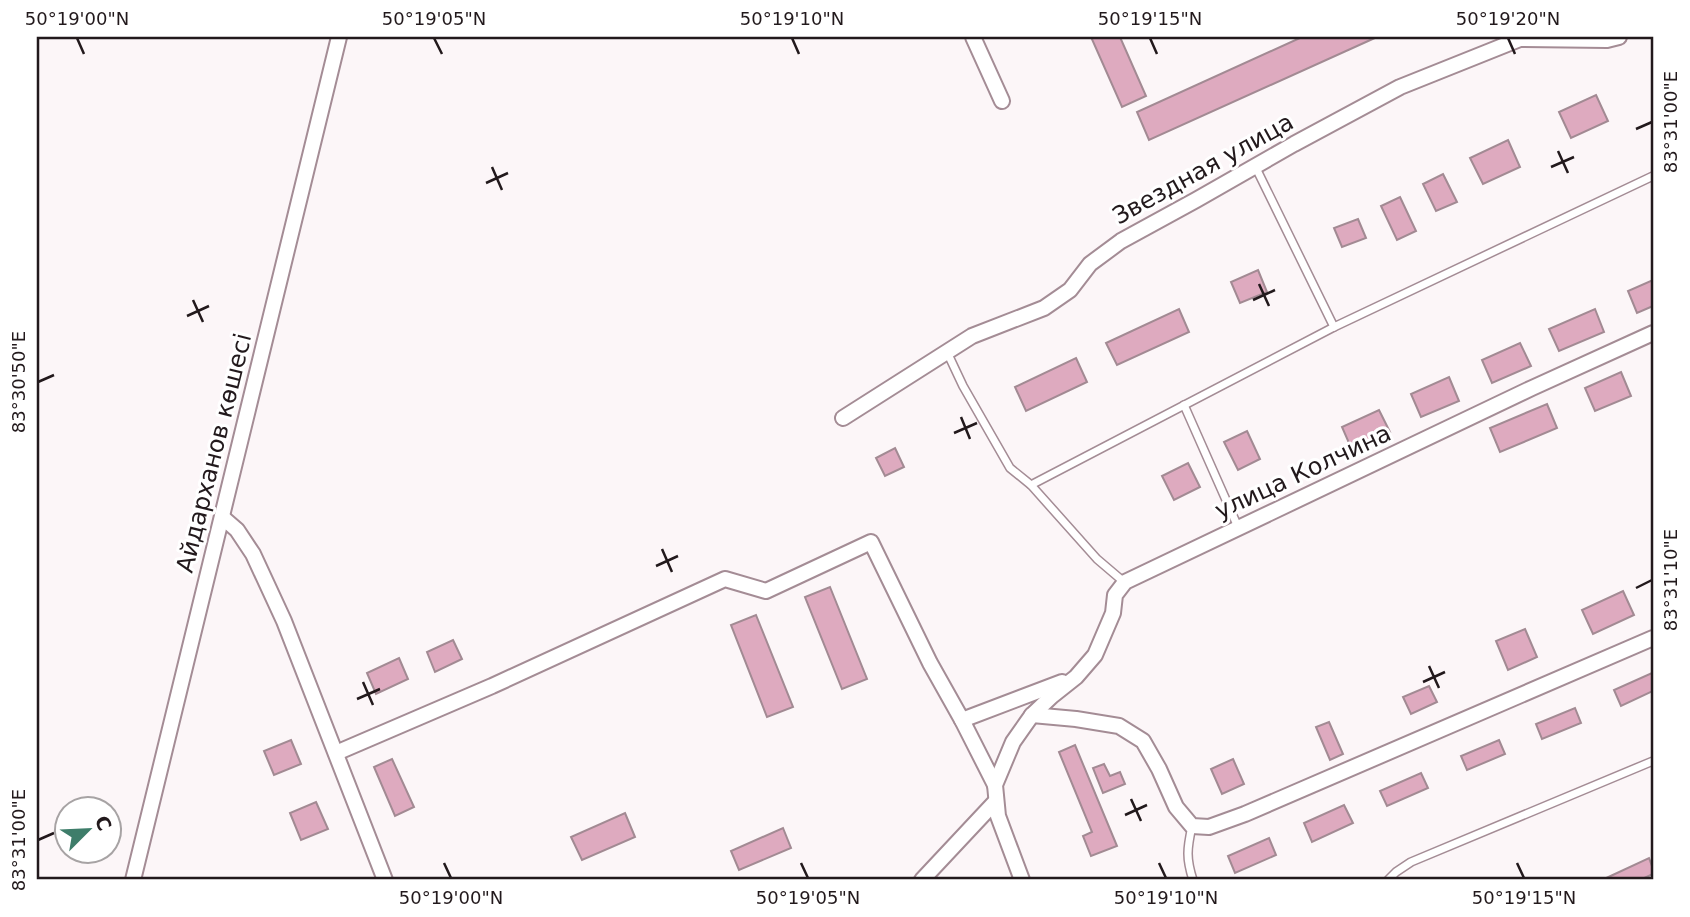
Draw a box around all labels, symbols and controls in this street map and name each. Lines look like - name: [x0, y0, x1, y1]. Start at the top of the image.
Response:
- text: 50°19'00"N: [25, 8, 129, 29]
- text: 50°19'05"N: [382, 8, 486, 29]
- text: 50°19'10"N: [740, 8, 844, 29]
- text: 50°19'15"N: [1098, 8, 1202, 29]
- text: 50°19'20"N: [1456, 8, 1560, 29]
- text: 83°31'00"E: [1660, 71, 1681, 173]
- street label: Звездная улица: [1108, 108, 1298, 230]
- text: 83°30'50"E: [8, 331, 29, 433]
- street label: Айдарханов көшесі: [171, 331, 257, 575]
- street label: улица Колчина: [1211, 419, 1395, 525]
- text: 83°31'10"E: [1660, 529, 1681, 631]
- text: 83°31'00"E: [8, 789, 29, 891]
- north arrow: [52, 794, 122, 864]
- text: С: [91, 812, 116, 834]
- text: 50°19'00"N: [399, 887, 503, 908]
- text: 50°19'05"N: [756, 887, 860, 908]
- text: 50°19'10"N: [1114, 887, 1218, 908]
- text: 50°19'15"N: [1472, 887, 1576, 908]

